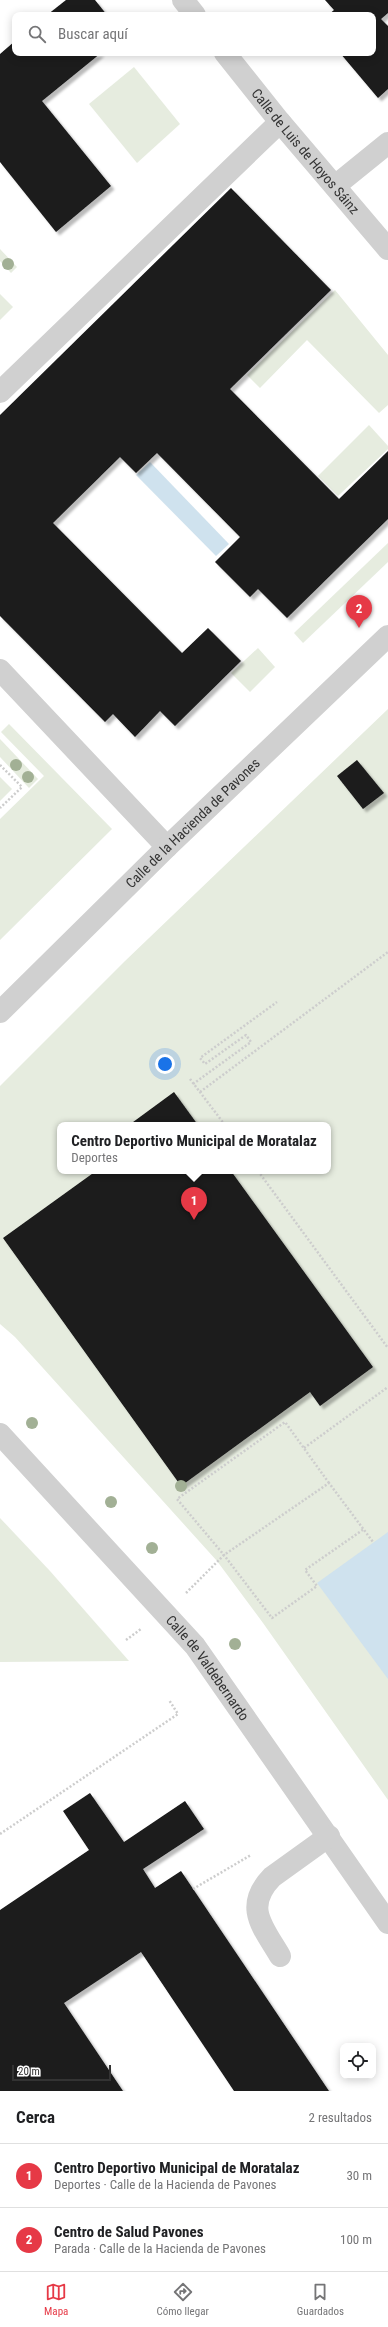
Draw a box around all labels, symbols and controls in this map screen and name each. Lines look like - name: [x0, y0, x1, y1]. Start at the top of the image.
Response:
- search box: [12, 12, 376, 56]
- icon: search: [26, 23, 48, 45]
- text: Buscar aquí: [58, 25, 128, 43]
- street label: Calle de Luis de Hoyos Sáinz: [249, 85, 363, 217]
- pin: 2: [346, 595, 372, 628]
- street label: Calle de la Hacienda de Pavones: [122, 755, 263, 891]
- your location: [155, 1054, 175, 1074]
- popup: [57, 1122, 331, 1174]
- text: Centro Deportivo Municipal de Moratalaz: [71, 1132, 317, 1150]
- text: Deportes: [71, 1150, 118, 1165]
- pin: 1: [181, 1187, 207, 1220]
- street label: Calle de Valdebernardo: [163, 1612, 252, 1724]
- map controls: [340, 2043, 376, 2079]
- button: locate: [340, 2043, 376, 2079]
- scale bar: [12, 2063, 111, 2082]
- text: 20 m: [18, 2065, 40, 2078]
- text: Cerca: [16, 2107, 55, 2127]
- text: 2 resultados: [308, 2110, 372, 2125]
- text: Centro Deportivo Municipal de Moratalaz: [54, 2159, 299, 2177]
- text: 1: [26, 2168, 32, 2183]
- text: 30 m: [346, 2168, 372, 2183]
- text: Deportes · Calle de la Hacienda de Pavones: [54, 2177, 277, 2192]
- text: Centro de Salud Pavones: [54, 2223, 203, 2241]
- text: 2: [26, 2232, 32, 2247]
- text: 100 m: [340, 2232, 372, 2247]
- text: Parada · Calle de la Hacienda de Pavones: [54, 2241, 266, 2256]
- tab: Mapa: [44, 2281, 68, 2318]
- tab: Cómo llegar: [156, 2281, 209, 2318]
- tab: Guardados: [297, 2281, 344, 2318]

